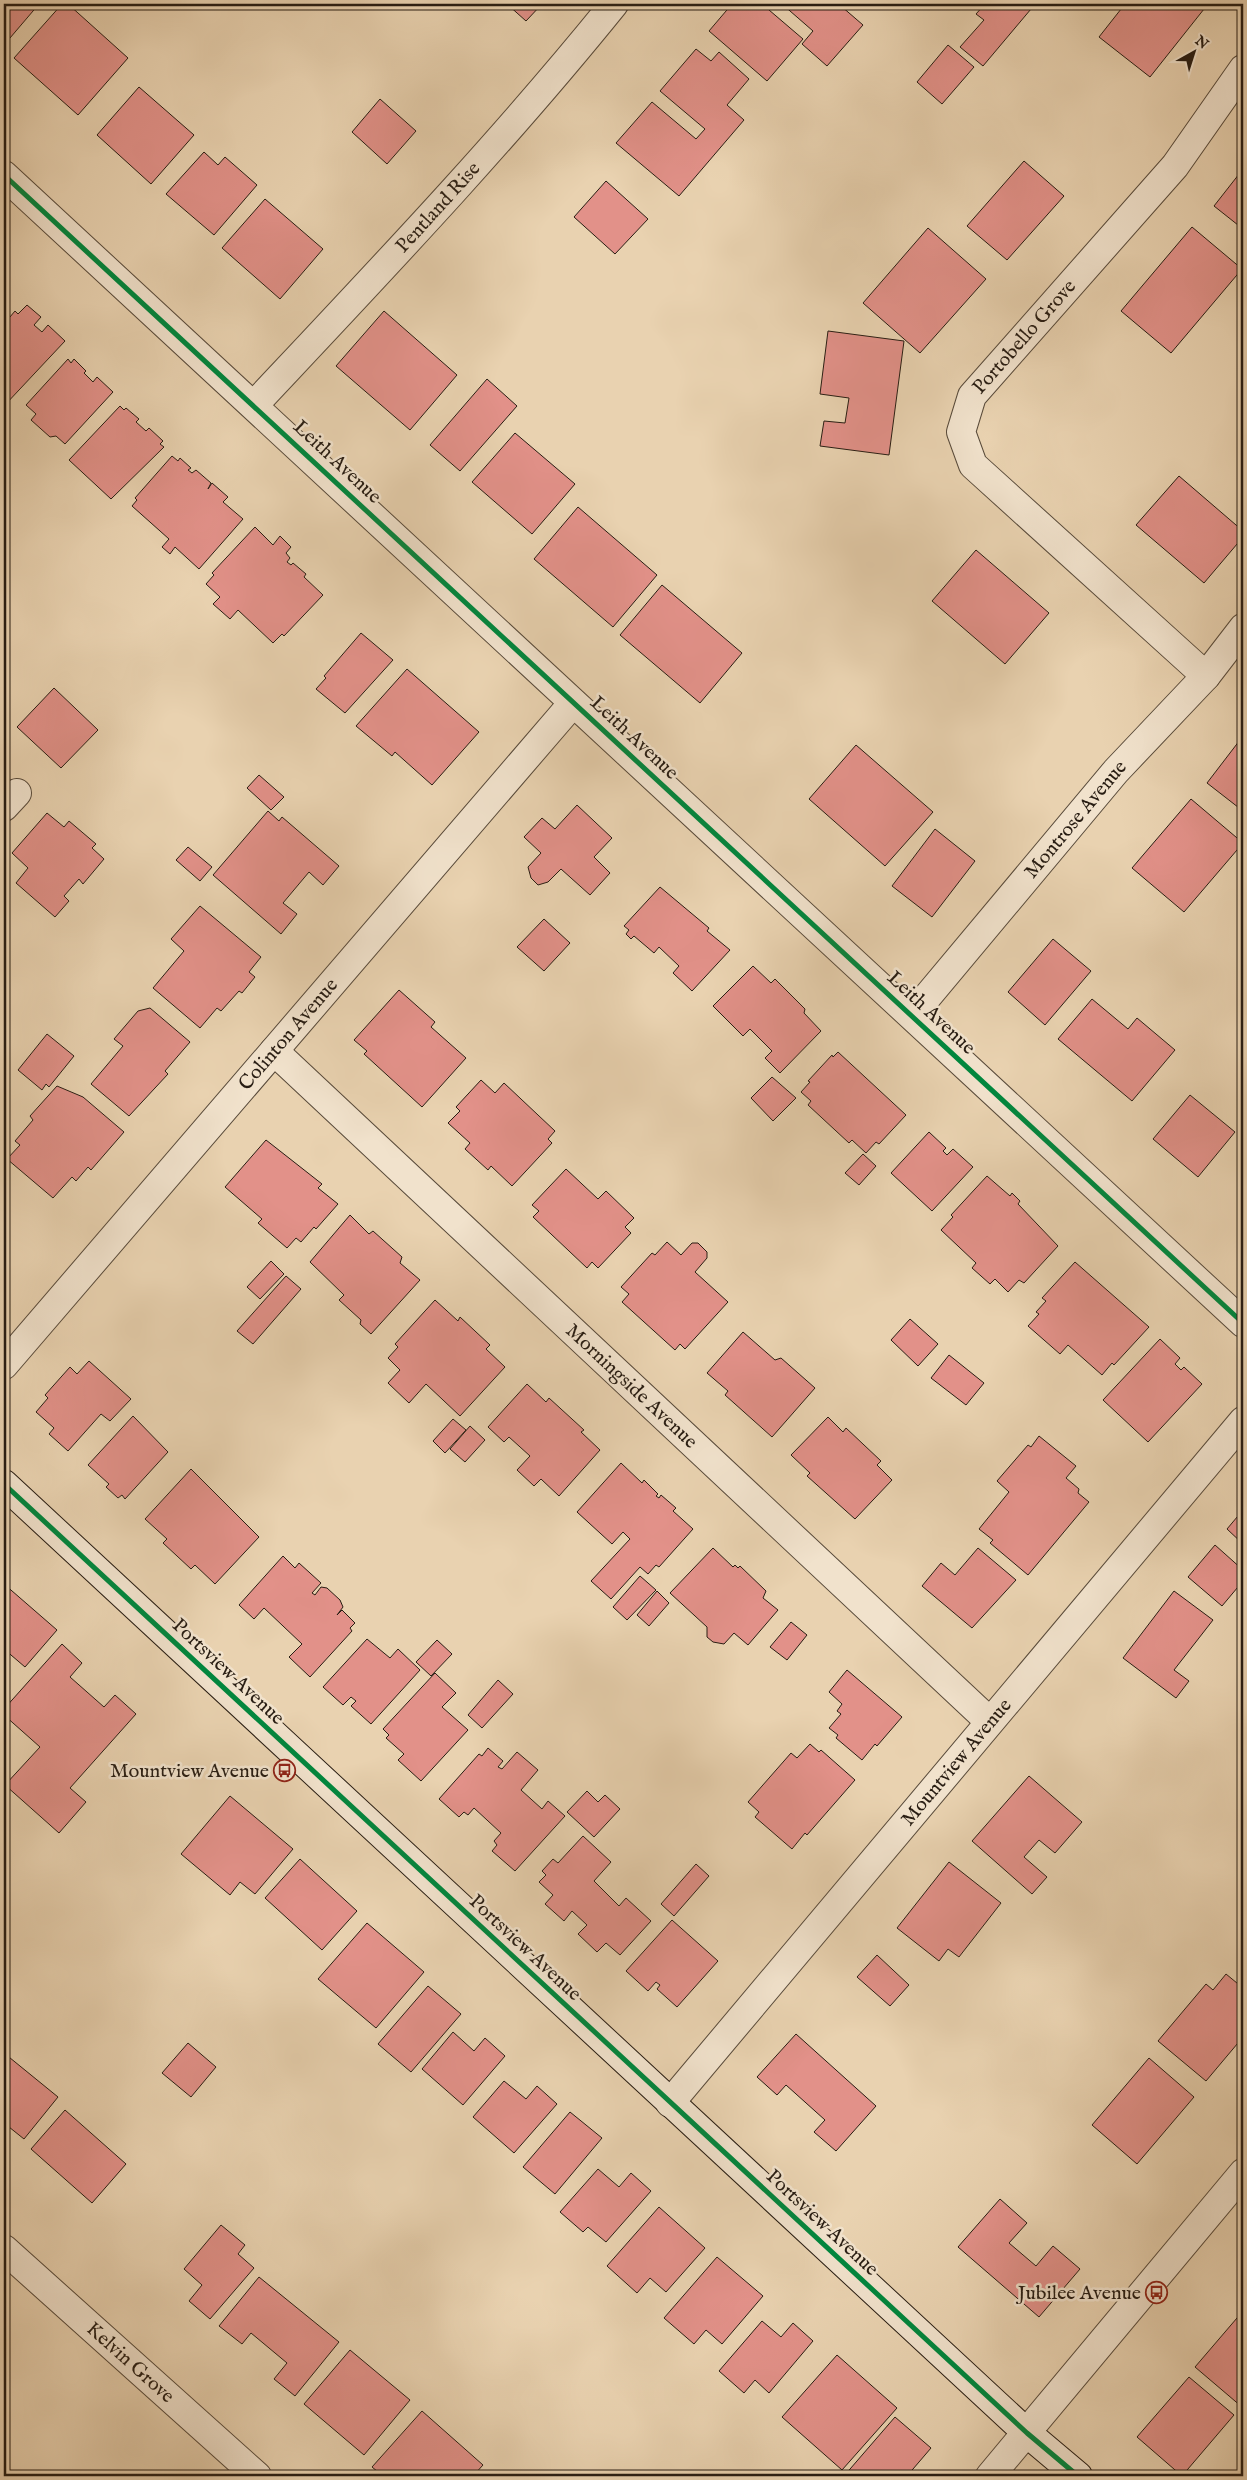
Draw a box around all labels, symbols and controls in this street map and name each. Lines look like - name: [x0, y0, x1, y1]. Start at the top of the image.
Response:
- north arrow: [1170, 28, 1220, 78]
- text: N: [1190, 31, 1212, 53]
- street label: Pentland Rise: [390, 157, 486, 258]
- street label: Portobello Grove: [967, 274, 1081, 399]
- street label: Leith Avenue: [288, 415, 386, 509]
- street label: Leith Avenue: [585, 691, 683, 785]
- street label: Montrose Avenue: [1019, 755, 1132, 884]
- street label: Leith Avenue: [882, 966, 980, 1060]
- street label: Colinton Avenue: [233, 973, 343, 1096]
- street label: Morningside Avenue: [560, 1318, 703, 1454]
- street label: Portsview Avenue: [166, 1613, 290, 1731]
- street label: Mountview Avenue: [895, 1693, 1017, 1831]
- place label: Mountview Avenue: [110, 1759, 269, 1784]
- bus stop icon: Mountview Avenue: [273, 1759, 297, 1783]
- street label: Portsview Avenue: [463, 1889, 587, 2007]
- street label: Portsview Avenue: [760, 2164, 884, 2282]
- place label: Jubilee Avenue: [1016, 2281, 1141, 2306]
- bus stop icon: Jubilee Avenue: [1145, 2281, 1169, 2305]
- street label: Kelvin Grove: [81, 2317, 180, 2409]

